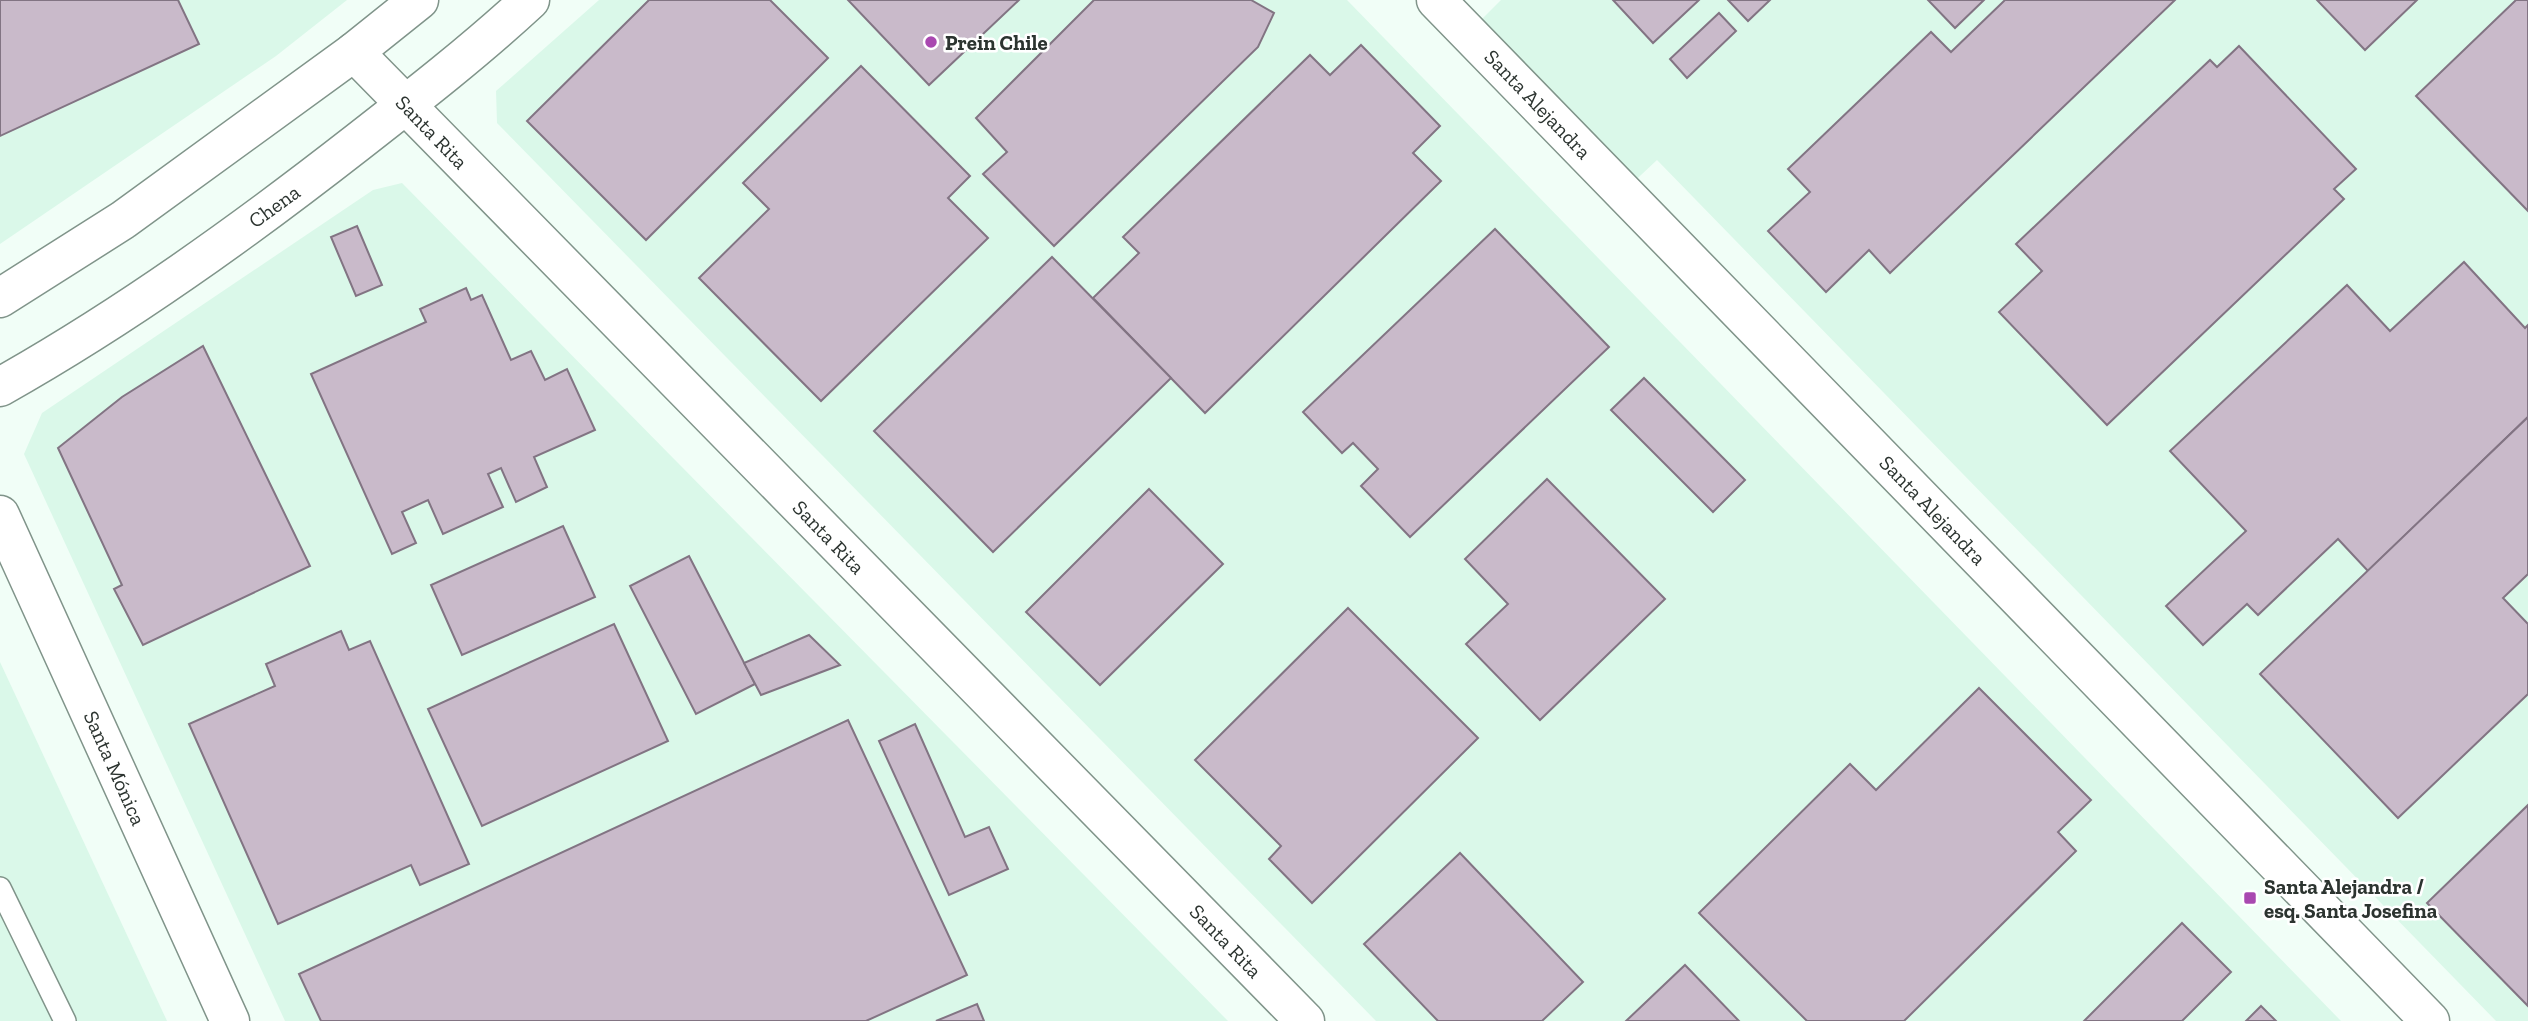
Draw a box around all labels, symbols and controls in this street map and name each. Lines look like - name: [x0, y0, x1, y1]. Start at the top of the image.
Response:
- place label: Prein Chile: [945, 30, 1048, 55]
- marker: Prein Chile: [923, 34, 939, 50]
- street label: Santa Alejandra: [1479, 44, 1596, 165]
- street label: Santa Rita: [391, 90, 473, 174]
- street label: Chena: [243, 179, 305, 233]
- street label: Santa Alejandra: [1874, 450, 1991, 571]
- street label: Santa Rita: [788, 495, 870, 579]
- street label: Santa Mónica: [79, 707, 151, 829]
- place label: Santa Alejandra / esq. Santa Josefina: [2264, 874, 2438, 923]
- marker: Santa Alejandra / esq. Santa Josefina: [2242, 890, 2258, 906]
- street label: Santa Rita: [1185, 899, 1267, 983]

